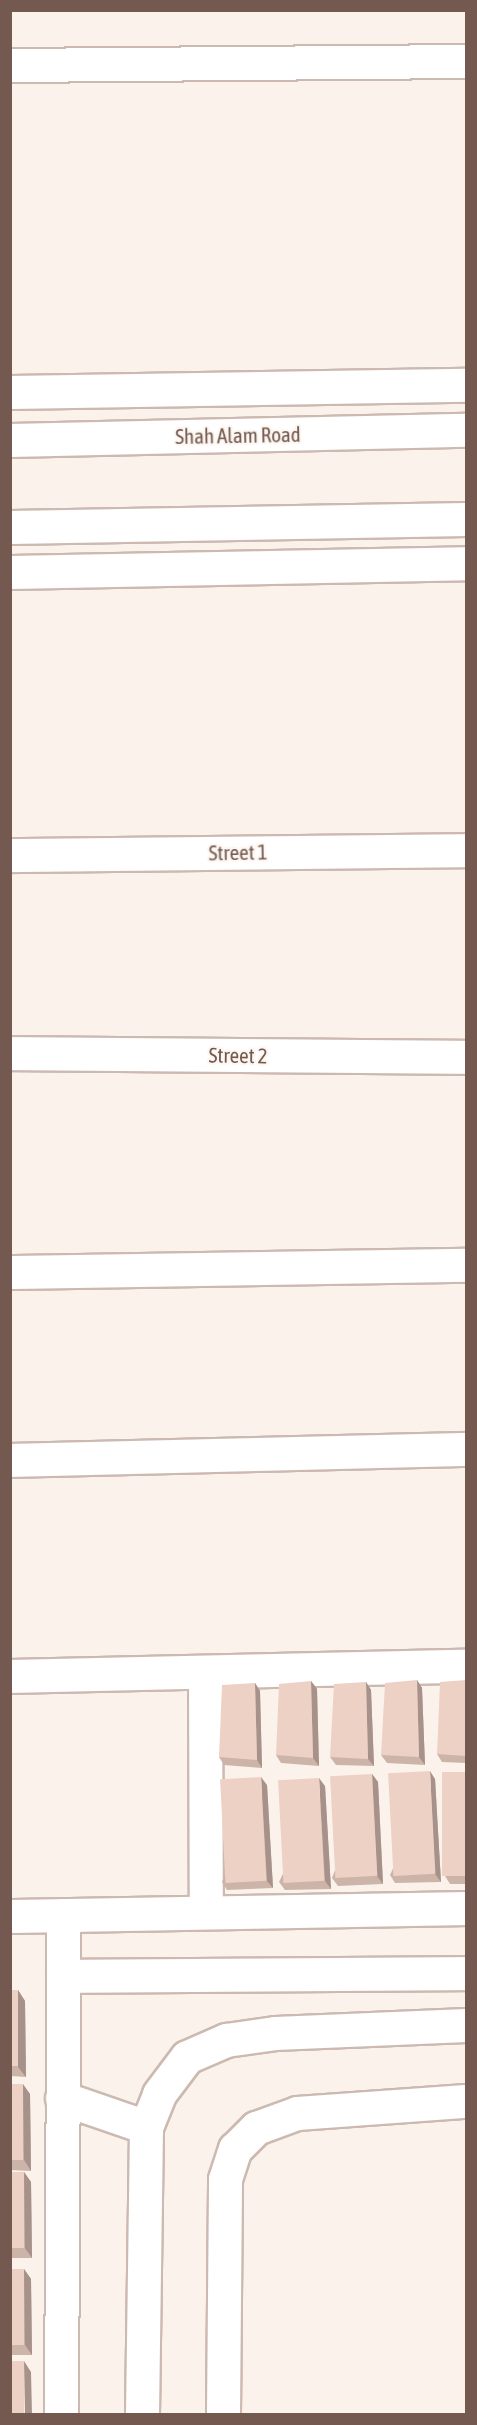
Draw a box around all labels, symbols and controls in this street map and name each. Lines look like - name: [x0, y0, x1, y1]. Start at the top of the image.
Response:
- street label: Shah Alam Road: [175, 421, 301, 449]
- street label: Street 1: [208, 839, 268, 865]
- street label: Street 2: [208, 1042, 268, 1068]

